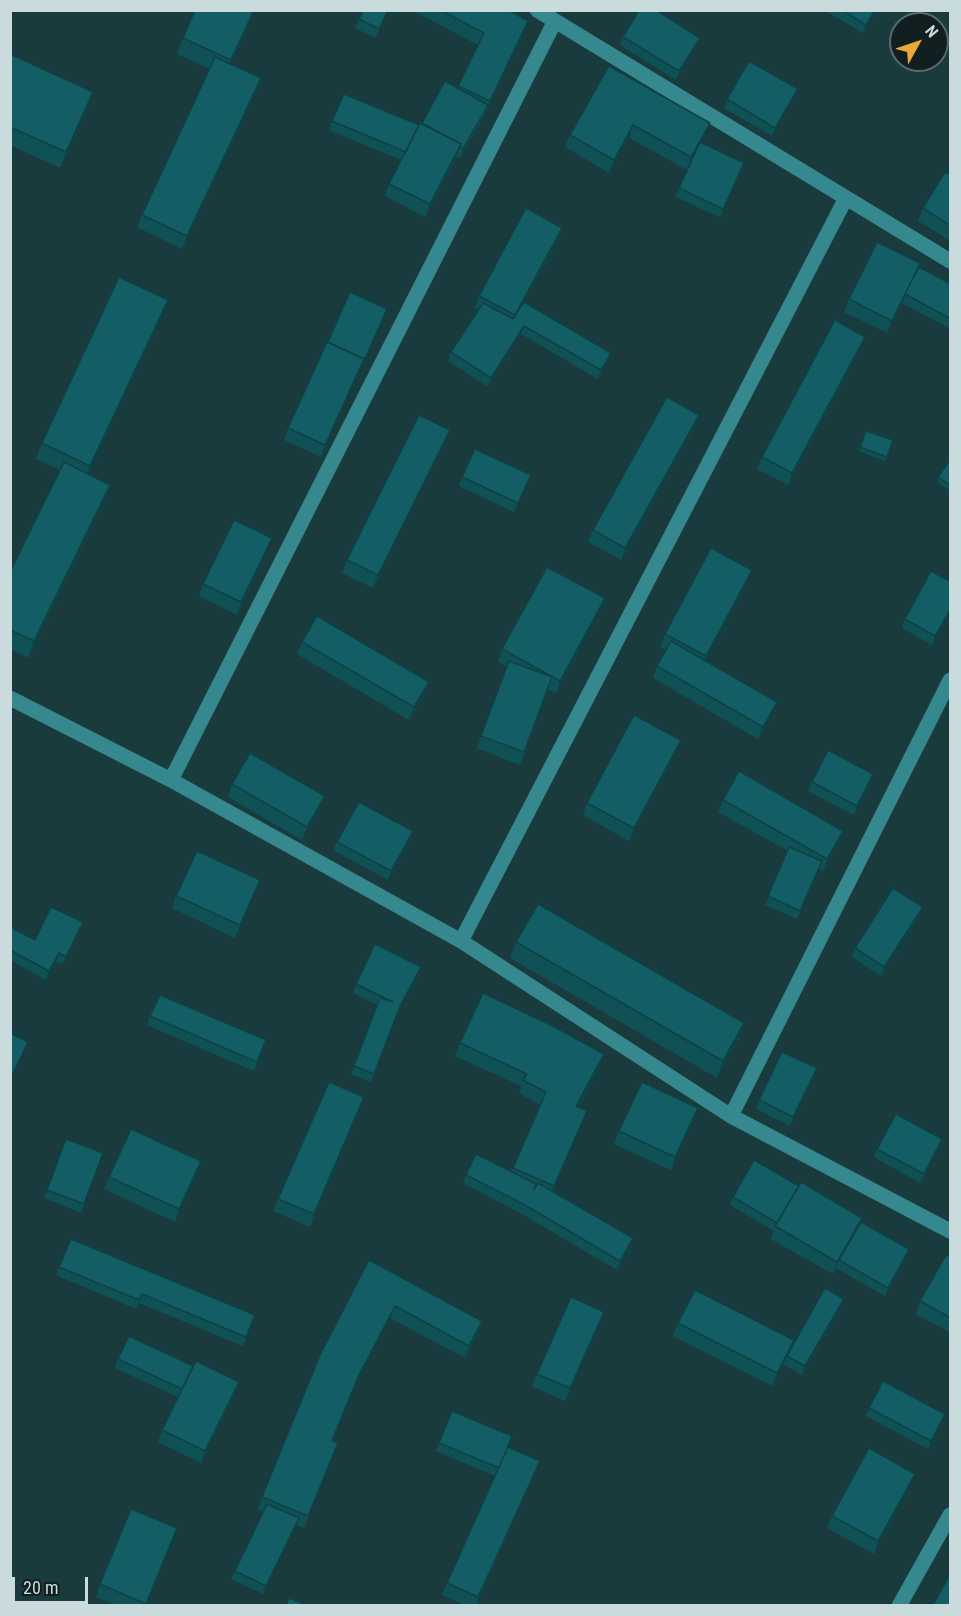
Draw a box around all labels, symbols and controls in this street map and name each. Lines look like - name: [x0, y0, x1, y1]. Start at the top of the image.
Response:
- north arrow: [889, 12, 949, 72]
- text: N: [921, 22, 942, 41]
- scale bar: [15, 1565, 92, 1603]
- text: 20 m: [23, 1577, 58, 1598]

